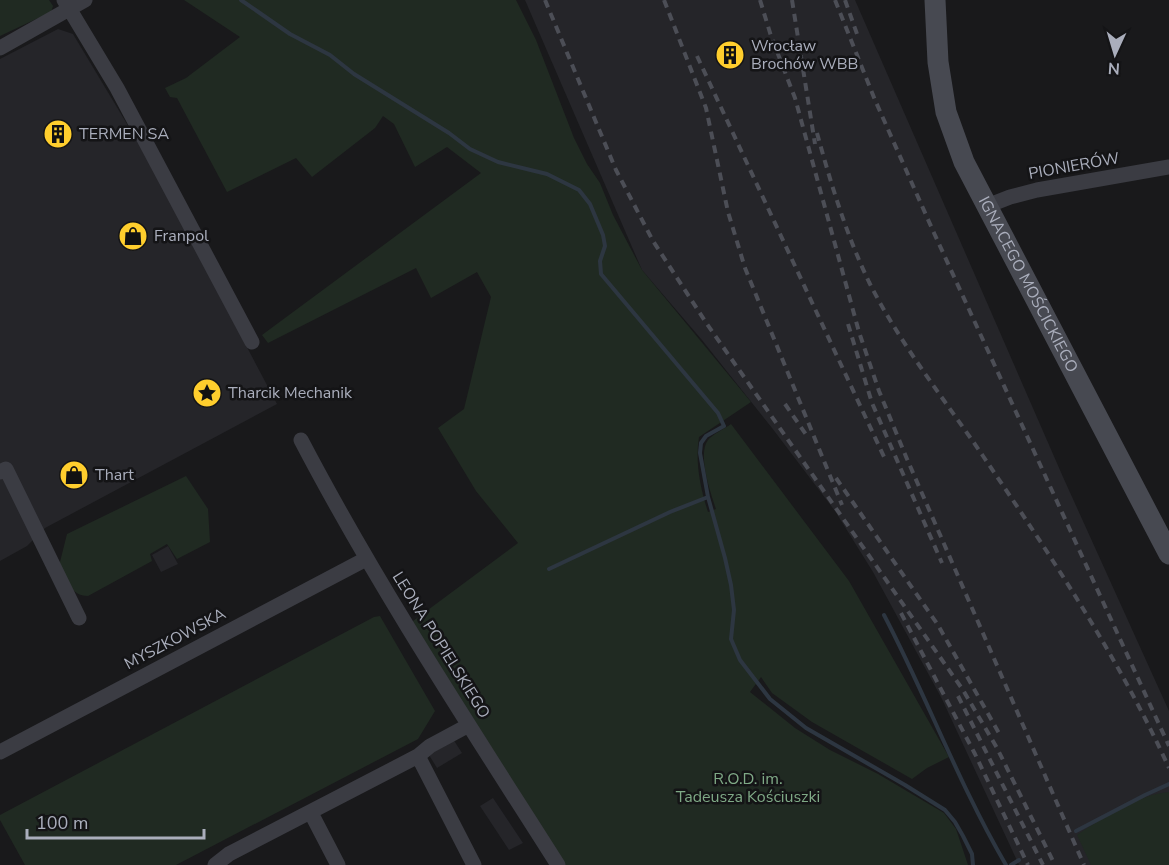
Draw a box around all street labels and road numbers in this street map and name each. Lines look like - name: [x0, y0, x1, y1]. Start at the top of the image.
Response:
- street label: PIONIERÓW: [1027, 147, 1122, 185]
- street label: IGNACEGO MOŚCICKIEGO: [973, 193, 1083, 376]
- street label: LEONA POPIELSKIEGO: [387, 567, 495, 723]
- street label: MYSZKOWSKA: [120, 603, 230, 675]

